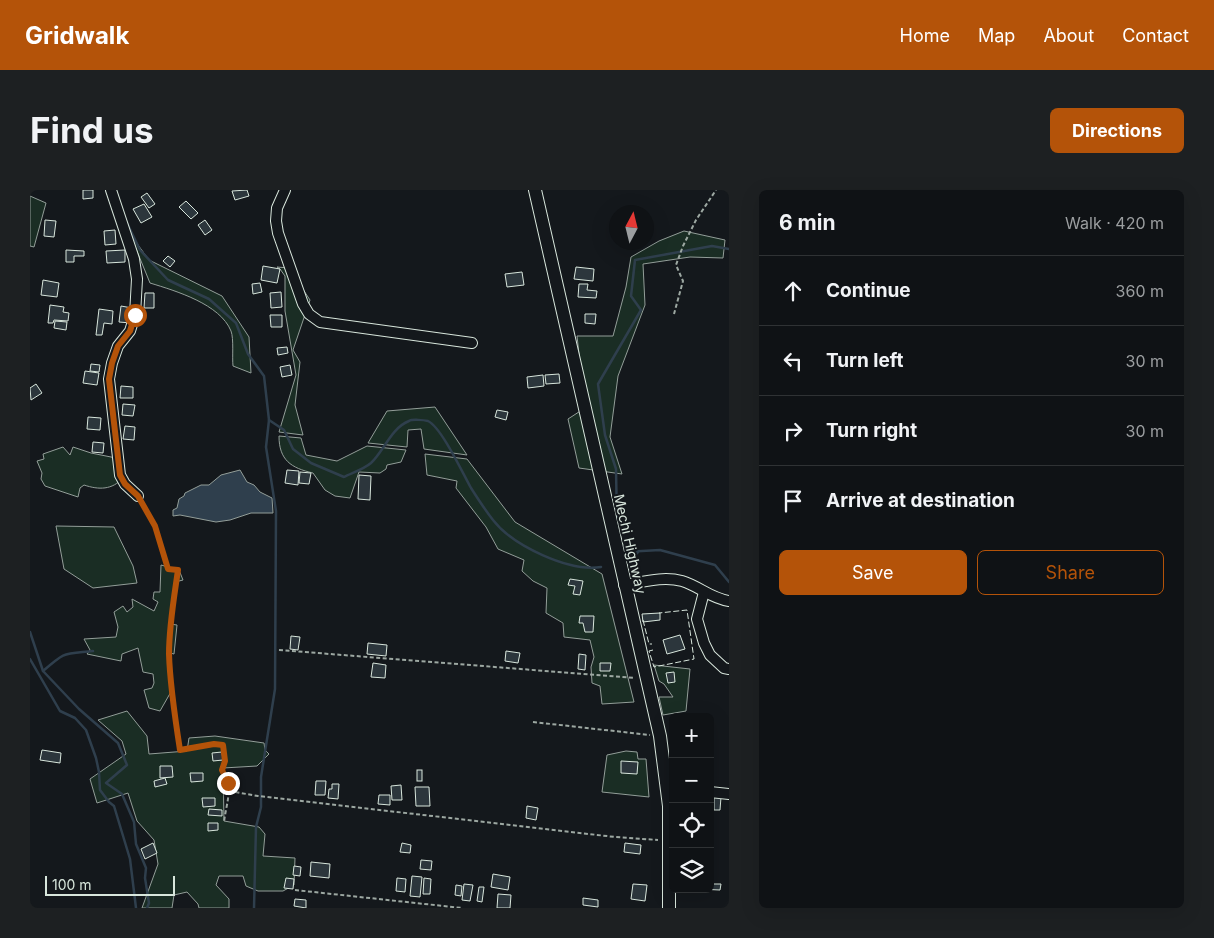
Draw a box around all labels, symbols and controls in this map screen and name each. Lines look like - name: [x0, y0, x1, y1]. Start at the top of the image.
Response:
- text: Gridwalk: [25, 21, 129, 50]
- text: Home: [900, 25, 950, 46]
- text: Map: [978, 25, 1015, 46]
- text: About: [1043, 25, 1094, 46]
- text: Contact: [1122, 25, 1189, 46]
- button: Directions: [1050, 108, 1184, 153]
- text: Find us: [30, 109, 154, 151]
- north arrow: [609, 205, 654, 250]
- text: 6 min: [779, 210, 836, 235]
- text: Walk · 420 m: [1065, 213, 1164, 233]
- icon: ahead: [779, 277, 807, 305]
- text: Continue: [826, 279, 911, 302]
- text: 360 m: [1116, 281, 1164, 301]
- route start: [124, 304, 147, 327]
- icon: left: [779, 347, 807, 375]
- text: Turn left: [826, 349, 904, 372]
- text: 30 m: [1126, 351, 1164, 371]
- icon: right: [779, 417, 807, 445]
- text: Turn right: [826, 419, 917, 442]
- text: 30 m: [1126, 421, 1164, 441]
- icon: arrive: [779, 487, 807, 515]
- text: Arrive at destination: [826, 489, 1015, 512]
- street label: Mechi Highway: [611, 492, 650, 596]
- button: Save: [779, 550, 967, 595]
- button: Share: [977, 550, 1164, 595]
- map controls: [669, 713, 714, 893]
- button: +: [669, 713, 714, 758]
- button: −: [669, 758, 714, 803]
- route end: [217, 772, 240, 795]
- button: locate: [669, 803, 714, 848]
- button: layers: [669, 848, 714, 893]
- scale bar: [45, 873, 175, 896]
- text: 100 m: [52, 876, 92, 893]

